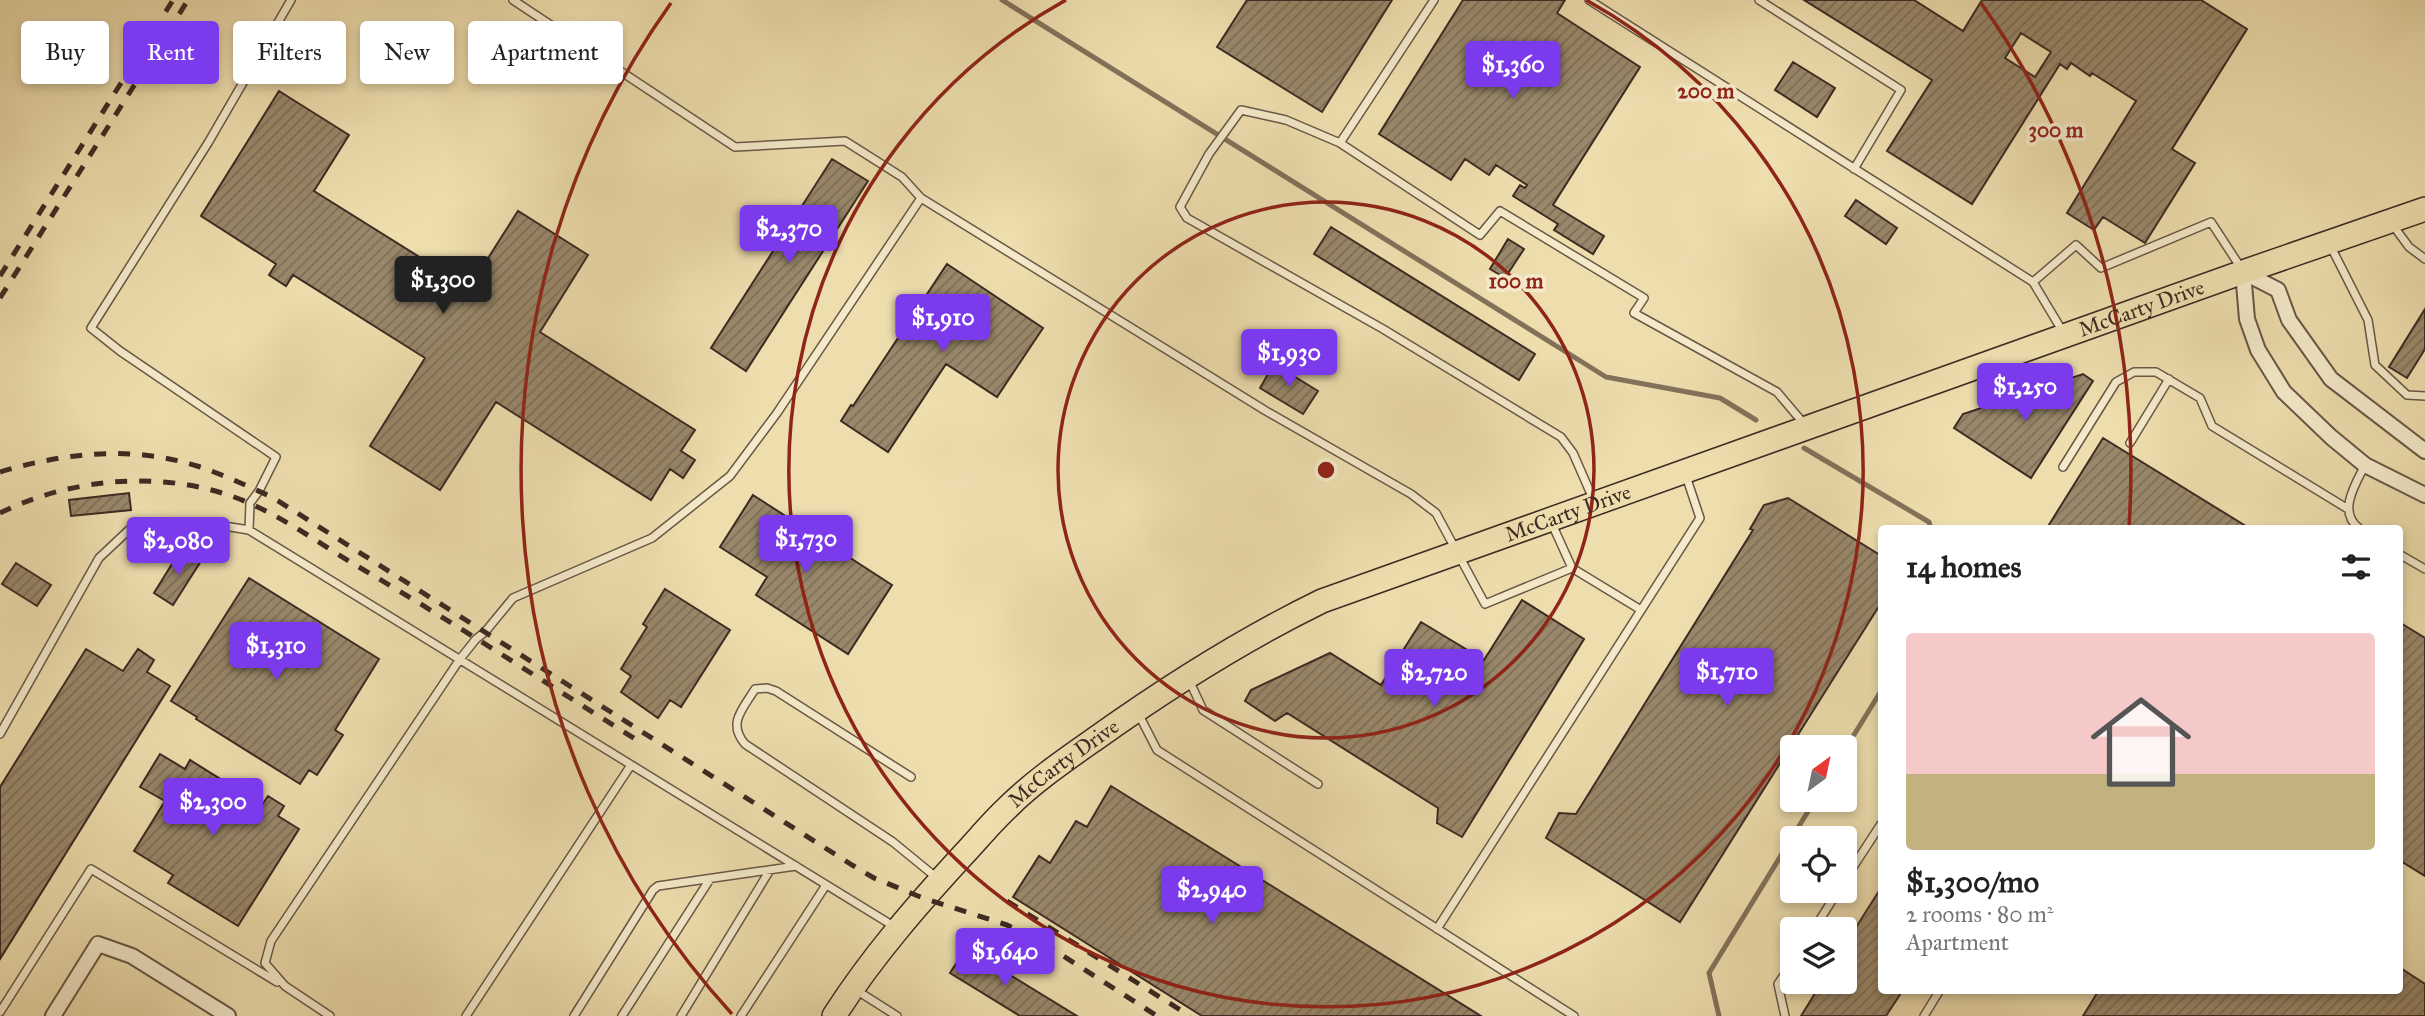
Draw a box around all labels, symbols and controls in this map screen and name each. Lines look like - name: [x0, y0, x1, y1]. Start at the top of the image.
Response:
- chip: Buy: [21, 21, 109, 84]
- chip: Rent: [123, 21, 219, 84]
- chip: Filters: [233, 21, 346, 84]
- chip: New: [360, 21, 454, 84]
- chip: Apartment: [468, 21, 623, 84]
- pin: $1,360: [1456, 42, 1570, 101]
- text: $1,360: [1481, 50, 1545, 78]
- text: 200 m: [1678, 78, 1735, 104]
- text: 300 m: [2028, 117, 2084, 143]
- pin: $2,370: [732, 205, 846, 265]
- text: $2,370: [756, 214, 822, 242]
- pin: $1,300: [386, 256, 500, 316]
- text: $1,300: [411, 265, 475, 293]
- text: 100 m: [1489, 268, 1544, 294]
- street label: McCarty Drive: [2075, 274, 2208, 343]
- pin: $1,910: [886, 294, 1000, 354]
- text: $1,910: [911, 303, 975, 331]
- pin: $1,930: [1232, 330, 1346, 389]
- text: $1,930: [1257, 338, 1321, 366]
- pin: $1,250: [1968, 364, 2082, 423]
- text: $1,250: [1993, 372, 2057, 400]
- centre of rings: [1314, 458, 1338, 482]
- street label: McCarty Drive: [1501, 479, 1635, 548]
- pin: $1,730: [749, 516, 863, 575]
- pin: $2,080: [121, 518, 235, 577]
- text: $1,730: [775, 524, 837, 552]
- text: $2,080: [143, 526, 213, 554]
- icon: filters: [2337, 548, 2375, 586]
- text: 14 homes: [1906, 549, 2021, 585]
- pin: $1,310: [219, 622, 333, 682]
- text: $1,310: [246, 631, 306, 659]
- pin: $1,710: [1670, 648, 1784, 708]
- pin: $2,720: [1377, 650, 1491, 709]
- text: $1,710: [1696, 657, 1758, 685]
- text: $2,720: [1400, 658, 1468, 686]
- icon: home: [2078, 679, 2204, 805]
- street label: McCarty Drive: [1003, 713, 1124, 813]
- north arrow: [1780, 735, 1857, 812]
- map controls: [1780, 735, 1857, 994]
- pin: $2,300: [156, 778, 270, 838]
- text: $2,300: [179, 787, 247, 815]
- button: locate: [1780, 826, 1857, 903]
- text: $1,300/mo: [1906, 864, 2039, 900]
- pin: $2,940: [1155, 866, 1269, 926]
- text: $2,940: [1177, 875, 1247, 903]
- text: 2 rooms · 80 m²: [1906, 900, 2053, 928]
- button: layers: [1780, 917, 1857, 994]
- pin: $1,640: [948, 928, 1062, 988]
- text: Apartment: [1906, 928, 2009, 956]
- text: $1,640: [972, 937, 1038, 965]

